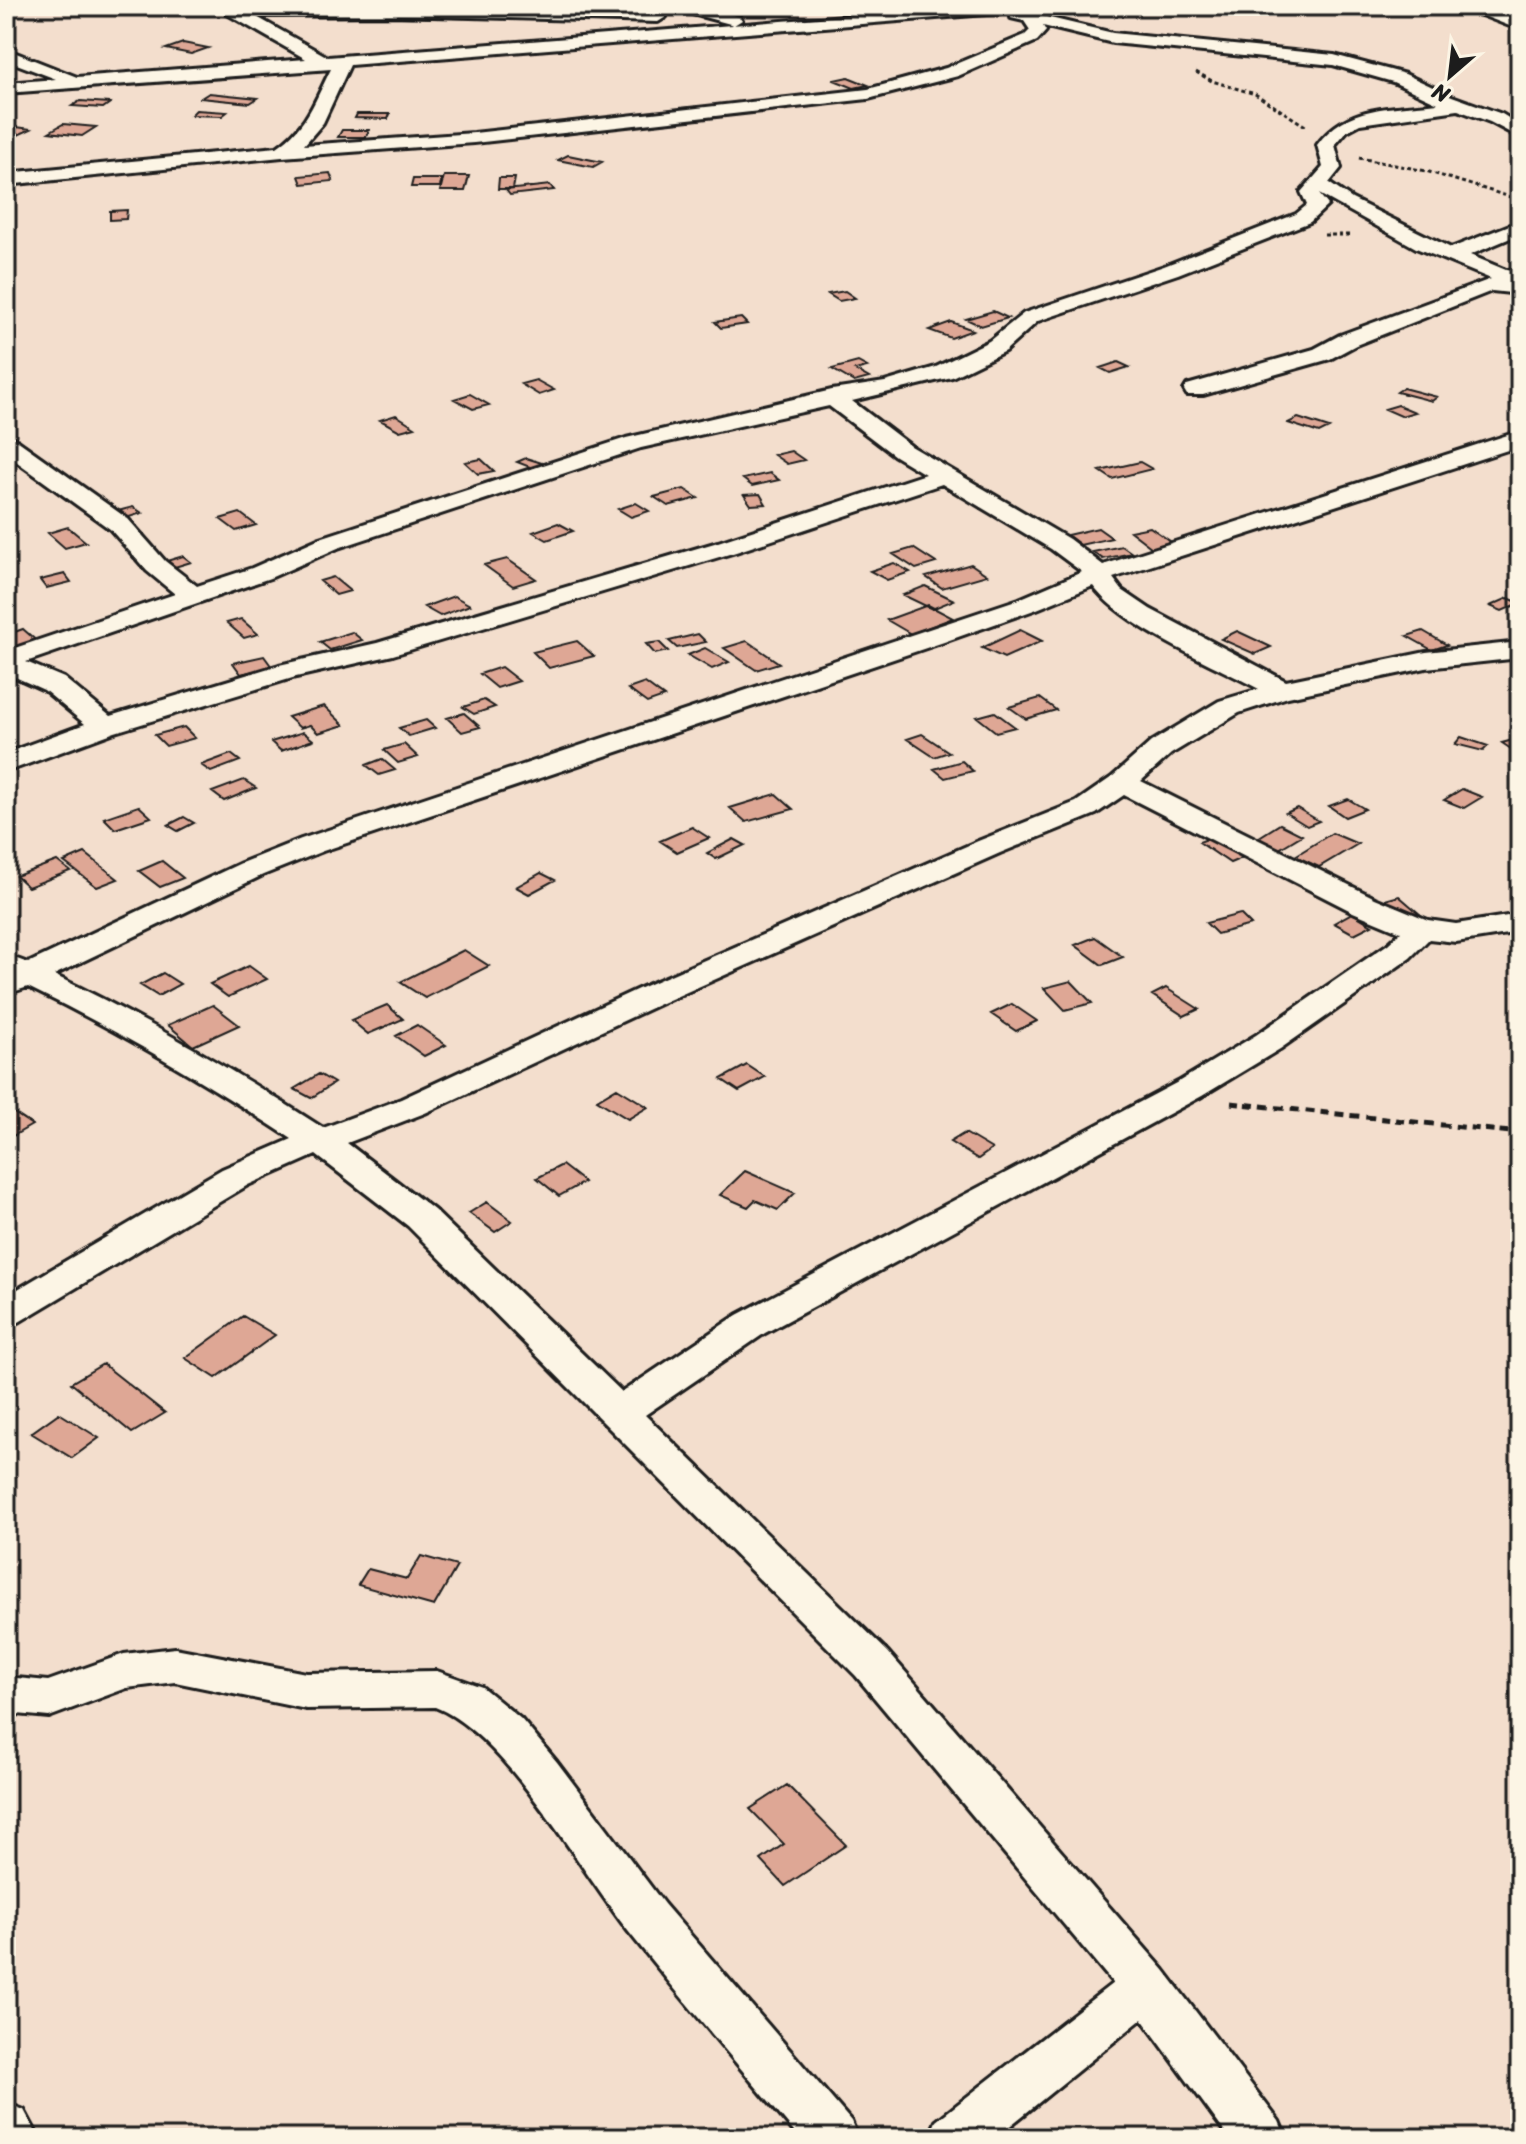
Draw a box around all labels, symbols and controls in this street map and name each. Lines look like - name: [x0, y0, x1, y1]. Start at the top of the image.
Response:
- north arrow: [1410, 36, 1490, 116]
- text: N: [1424, 72, 1458, 114]

